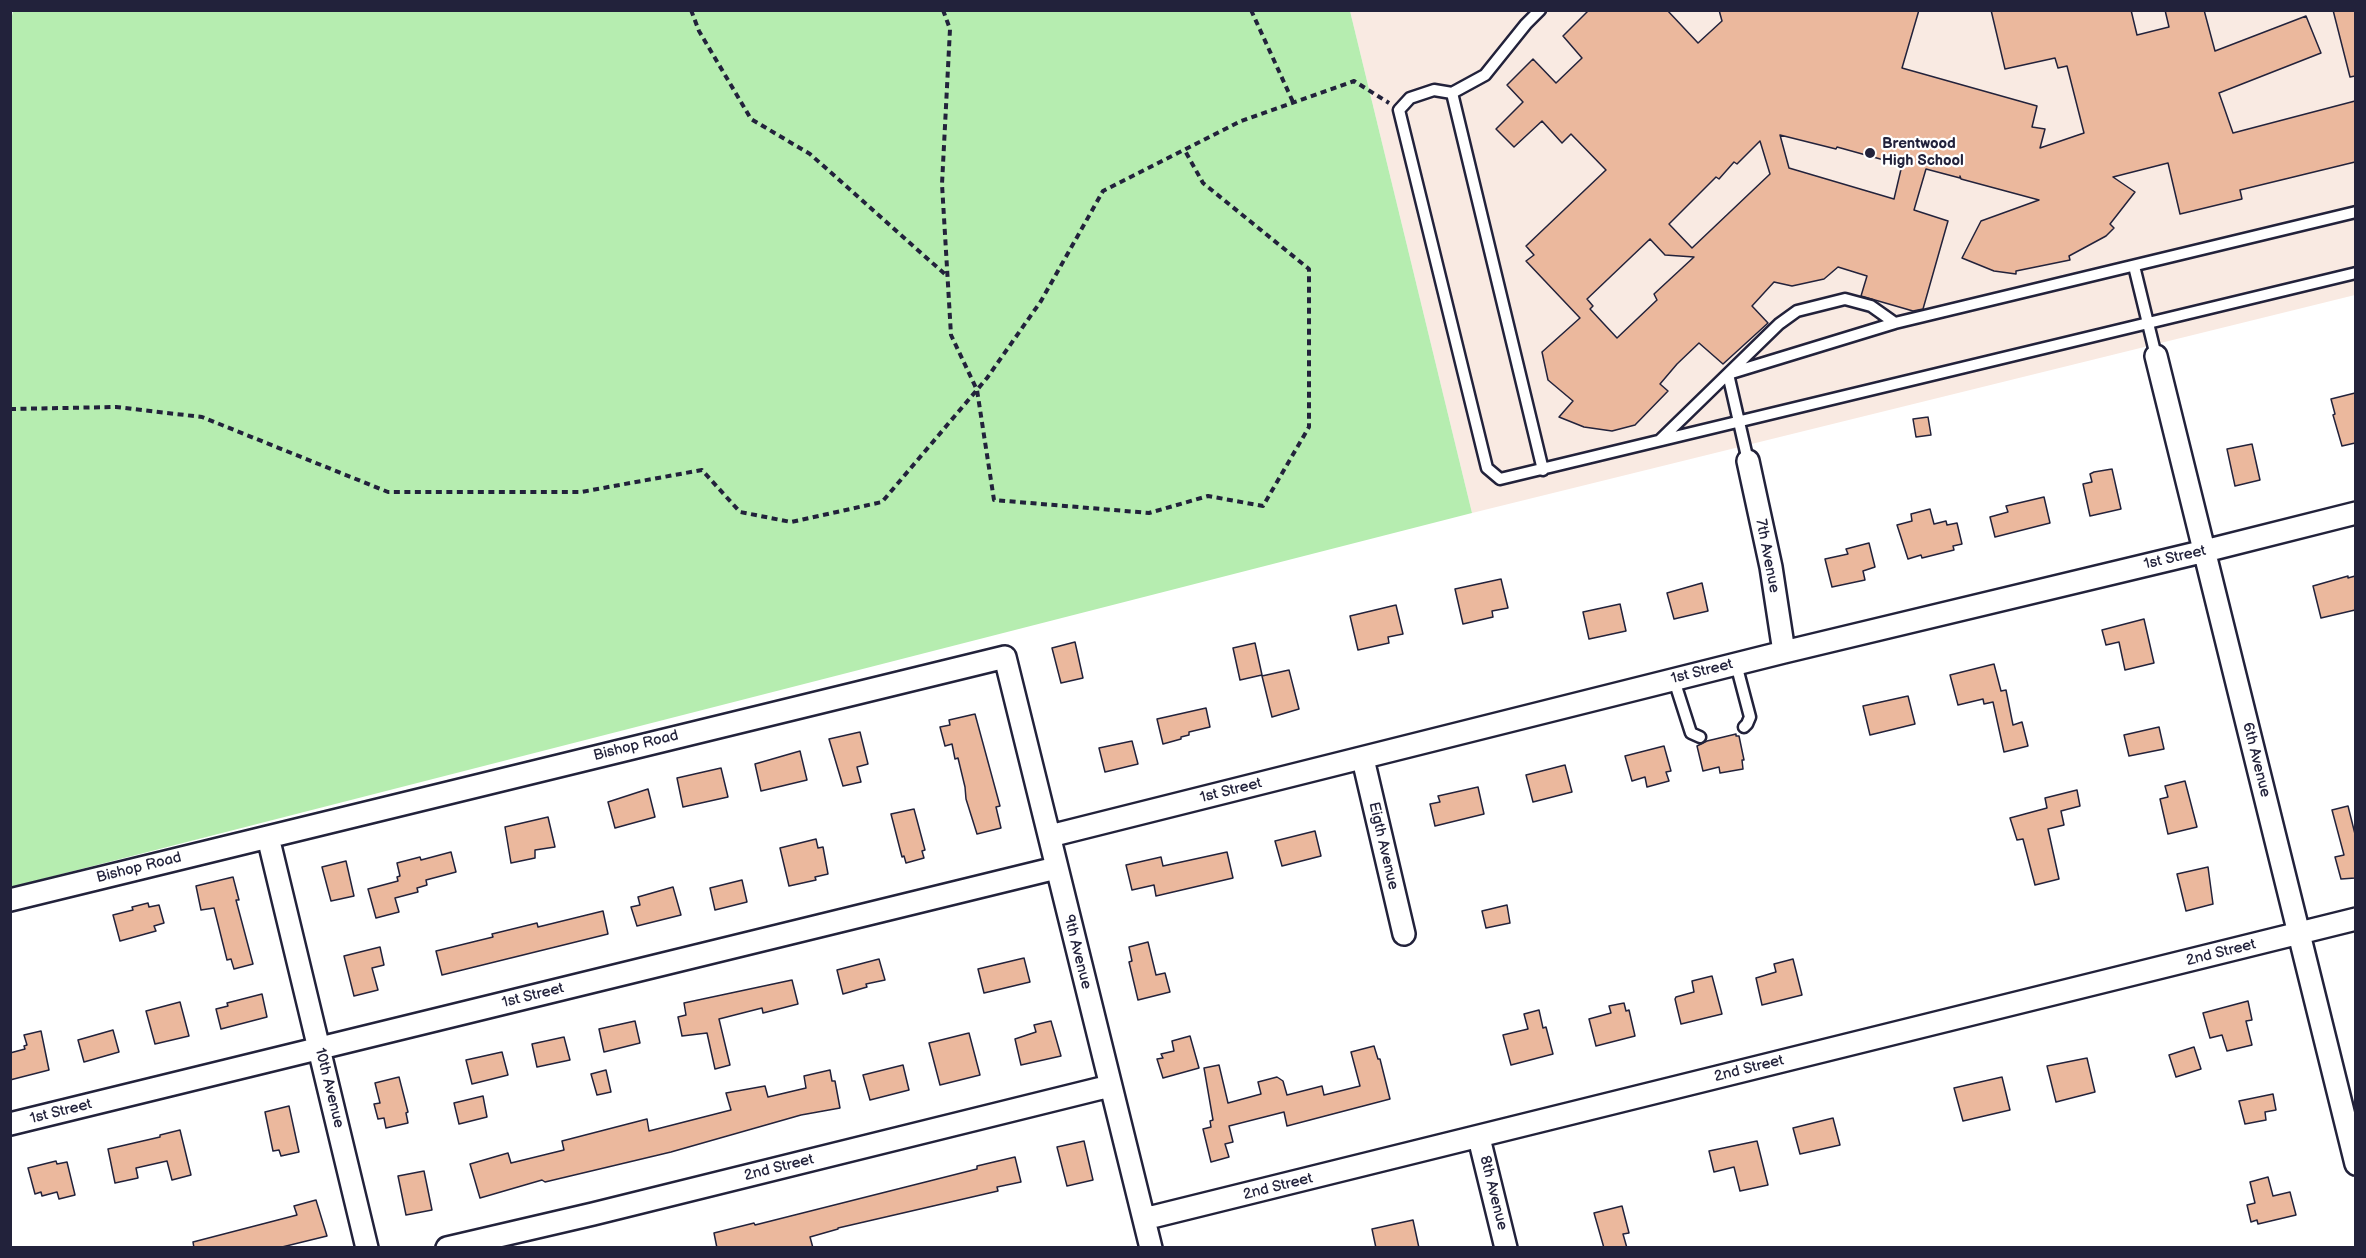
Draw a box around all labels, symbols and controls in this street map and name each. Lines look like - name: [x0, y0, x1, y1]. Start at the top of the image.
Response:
- place label: Brentwood High School: [1882, 135, 1964, 170]
- marker: Brentwood High School: [1863, 146, 1877, 160]
- street label: 7th Avenue: [1751, 518, 1783, 594]
- street label: 1st Street: [2142, 542, 2208, 574]
- street label: 1st Street: [1669, 656, 1735, 688]
- street label: 6th Avenue: [2238, 721, 2274, 799]
- street label: Bishop Road: [592, 727, 680, 765]
- street label: 1st Street: [1198, 775, 1264, 807]
- street label: Eigth Avenue: [1364, 800, 1402, 892]
- street label: Bishop Road: [95, 849, 183, 887]
- street label: 9th Avenue: [1059, 913, 1095, 991]
- street label: 2nd Street: [2184, 936, 2258, 970]
- street label: 1st Street: [500, 980, 566, 1012]
- street label: 10th Avenue: [310, 1046, 348, 1130]
- street label: 2nd Street: [1712, 1052, 1786, 1086]
- street label: 1st Street: [28, 1096, 94, 1128]
- street label: 2nd Street: [742, 1151, 816, 1185]
- street label: 8th Avenue: [1475, 1154, 1511, 1232]
- street label: 2nd Street: [1241, 1170, 1315, 1204]

